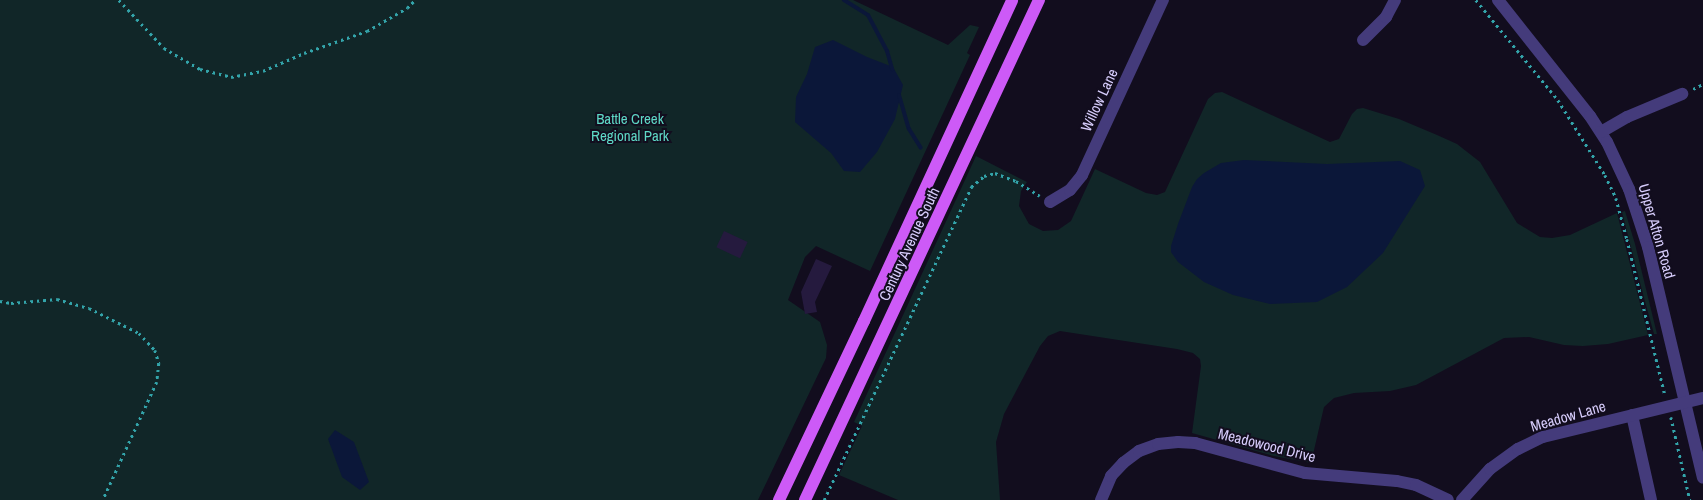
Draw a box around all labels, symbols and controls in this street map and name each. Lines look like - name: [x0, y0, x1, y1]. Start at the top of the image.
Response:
- street label: Willow Lane: [1077, 66, 1121, 134]
- park label: Battle Creek Regional Park: [591, 109, 669, 144]
- street label: Upper Afton Road: [1635, 181, 1679, 281]
- street label: Century Avenue South: [875, 184, 943, 304]
- street label: Meadow Lane: [1528, 397, 1608, 435]
- street label: Meadowood Drive: [1216, 424, 1318, 466]

